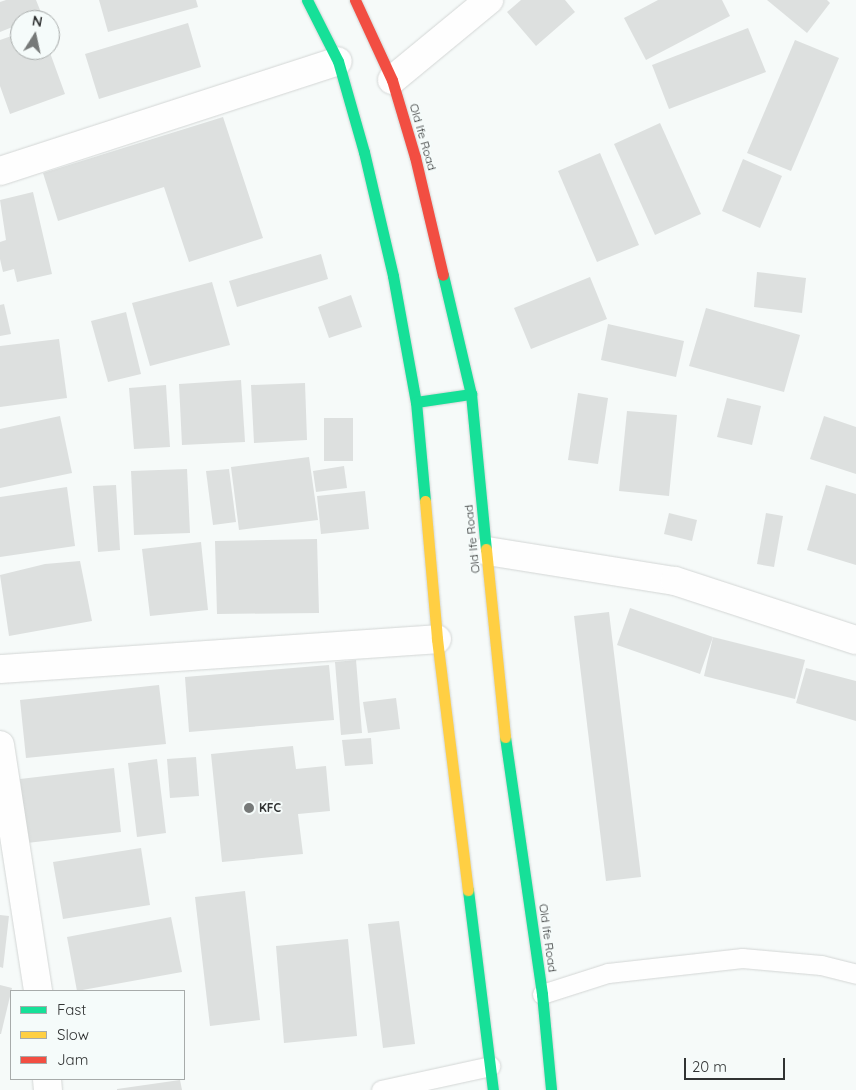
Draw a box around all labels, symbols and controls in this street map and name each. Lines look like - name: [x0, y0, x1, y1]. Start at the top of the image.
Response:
- north arrow: [10, 10, 60, 60]
- text: N: [31, 11, 44, 31]
- street label: Old Ife Road: [407, 102, 439, 172]
- street label: Old Ife Road: [461, 504, 483, 574]
- place label: KFC: [259, 801, 281, 815]
- marker: KFC: [243, 802, 255, 814]
- street label: Old Ife Road: [536, 903, 560, 973]
- legend: [10, 990, 185, 1080]
- text: Fast: [57, 1000, 86, 1019]
- text: Slow: [57, 1025, 89, 1044]
- scale bar: [686, 1048, 787, 1080]
- text: Jam: [57, 1050, 88, 1069]
- text: 20 m: [692, 1057, 727, 1076]

